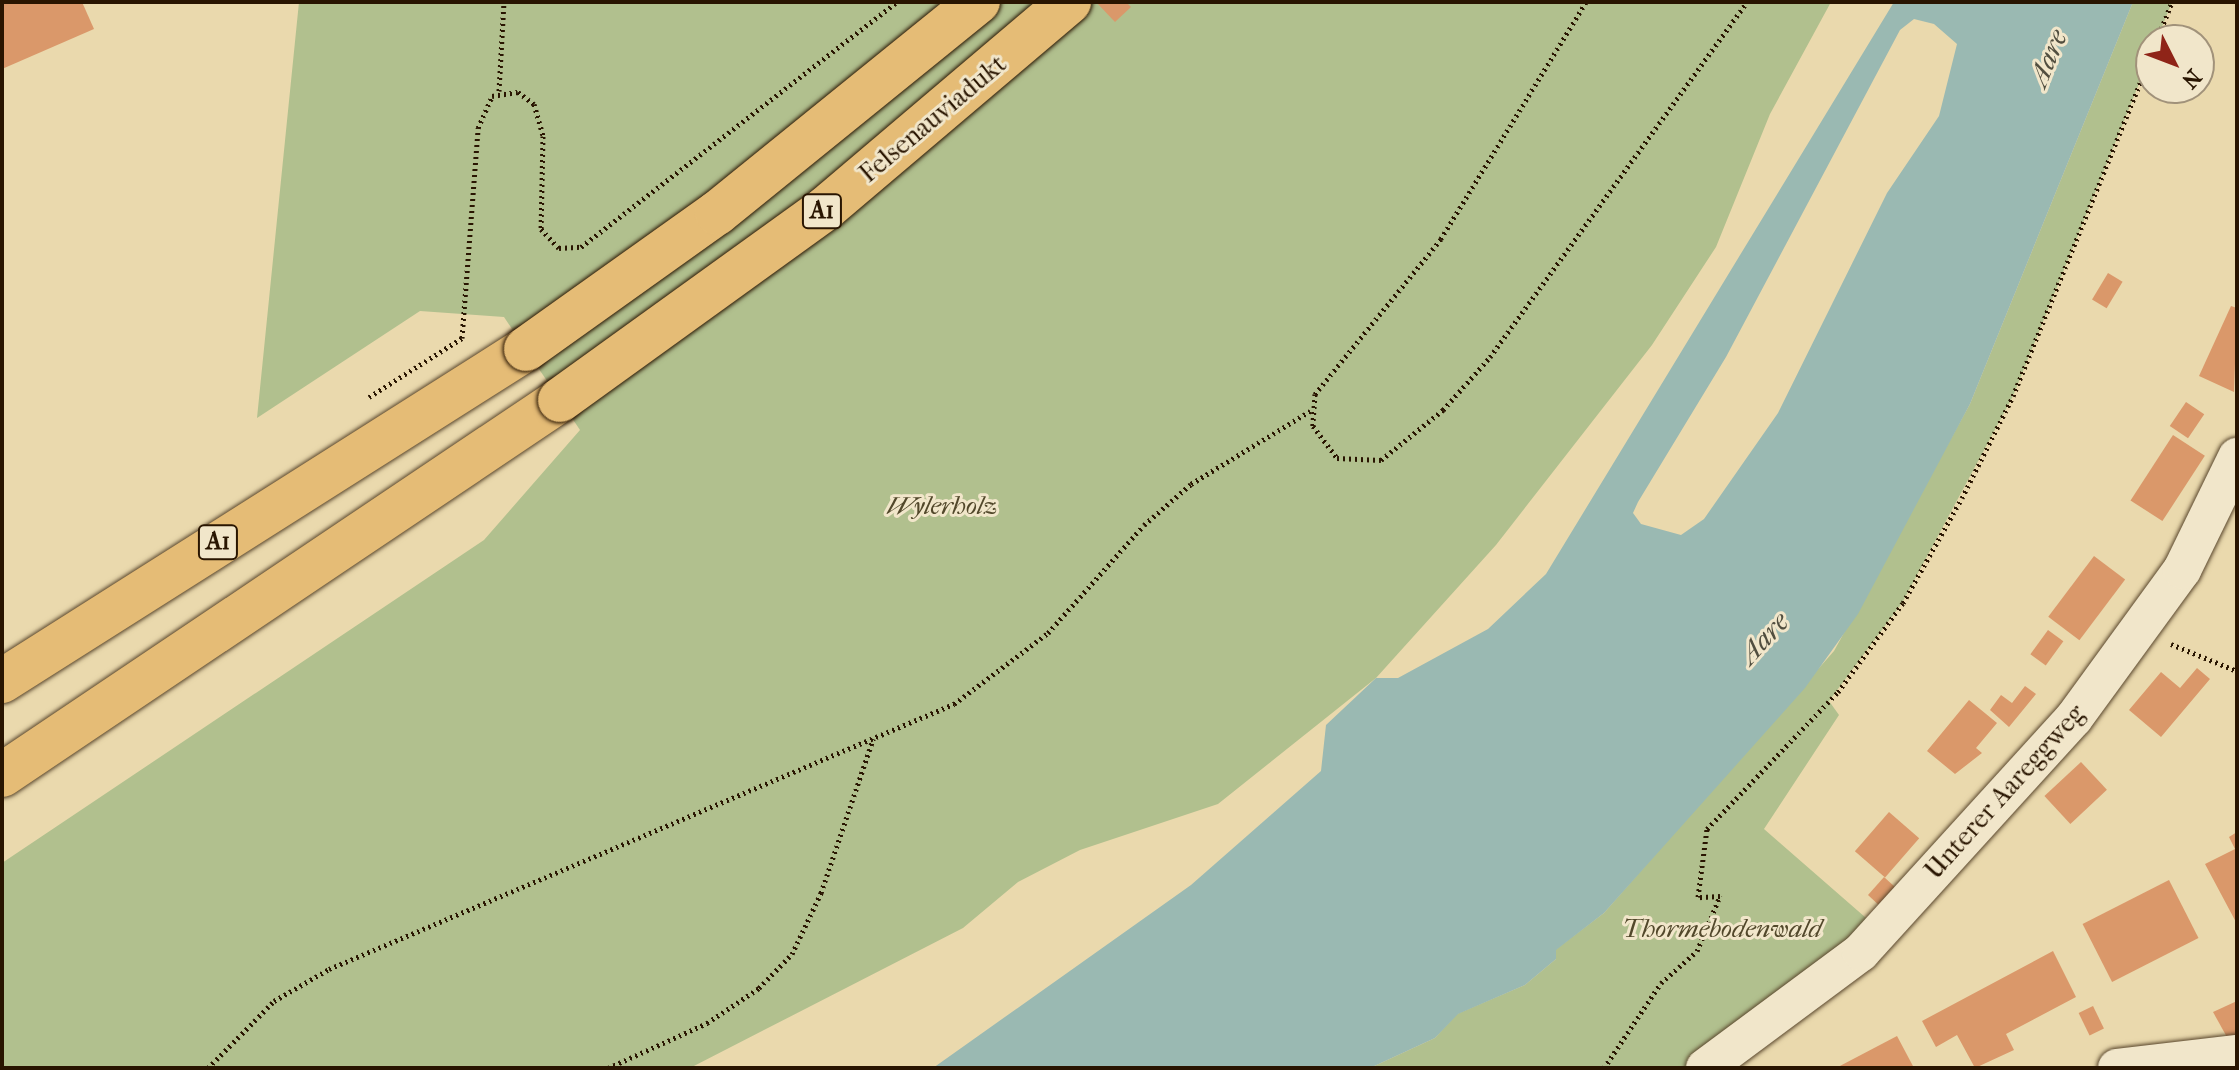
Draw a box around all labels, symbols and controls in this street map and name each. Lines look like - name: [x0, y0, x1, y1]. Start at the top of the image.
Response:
- north arrow: [2135, 24, 2215, 104]
- water label: Aare: [2021, 25, 2075, 91]
- street label: Felsenauviadukt: [853, 49, 1013, 189]
- text: N: [2176, 64, 2207, 94]
- road number: A1: [800, 191, 844, 231]
- park label: Wylerholz: [886, 490, 998, 522]
- road number: A1: [196, 522, 240, 562]
- water label: Aare: [1732, 605, 1796, 671]
- street label: Unterer Aareggweg: [1918, 698, 2092, 886]
- park label: Thormebodenwald: [1622, 913, 1822, 945]

